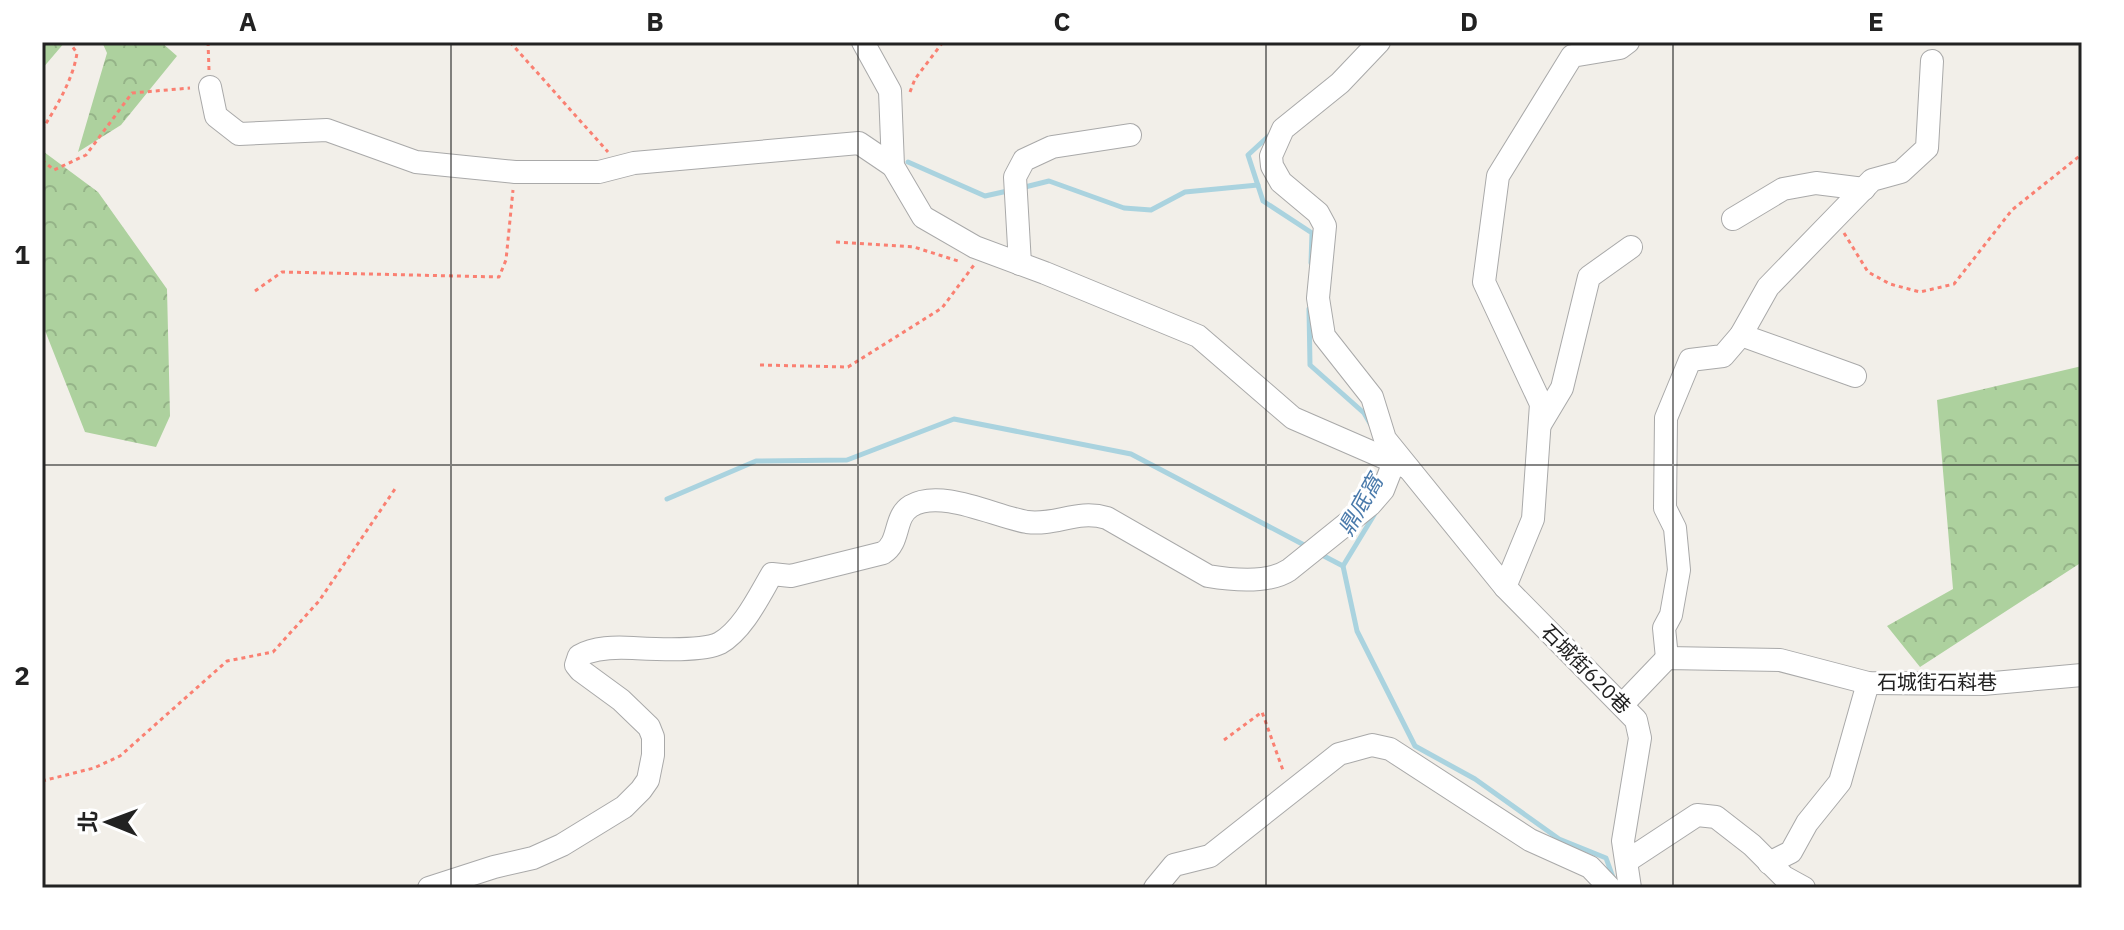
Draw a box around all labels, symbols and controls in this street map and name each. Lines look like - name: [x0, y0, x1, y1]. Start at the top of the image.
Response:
- text: A: [239, 4, 257, 38]
- text: B: [646, 4, 664, 38]
- text: C: [1054, 4, 1071, 38]
- text: D: [1460, 4, 1478, 38]
- text: E: [1868, 4, 1884, 38]
- text: 1: [14, 237, 30, 271]
- water label: 鼎底窩: [1331, 466, 1390, 541]
- street label: 石城街620巷: [1536, 618, 1637, 719]
- text: 2: [14, 658, 30, 692]
- street label: 石城街石嵙巷: [1877, 668, 1997, 695]
- north arrow: [68, 782, 148, 862]
- text: 北: [73, 810, 102, 833]

